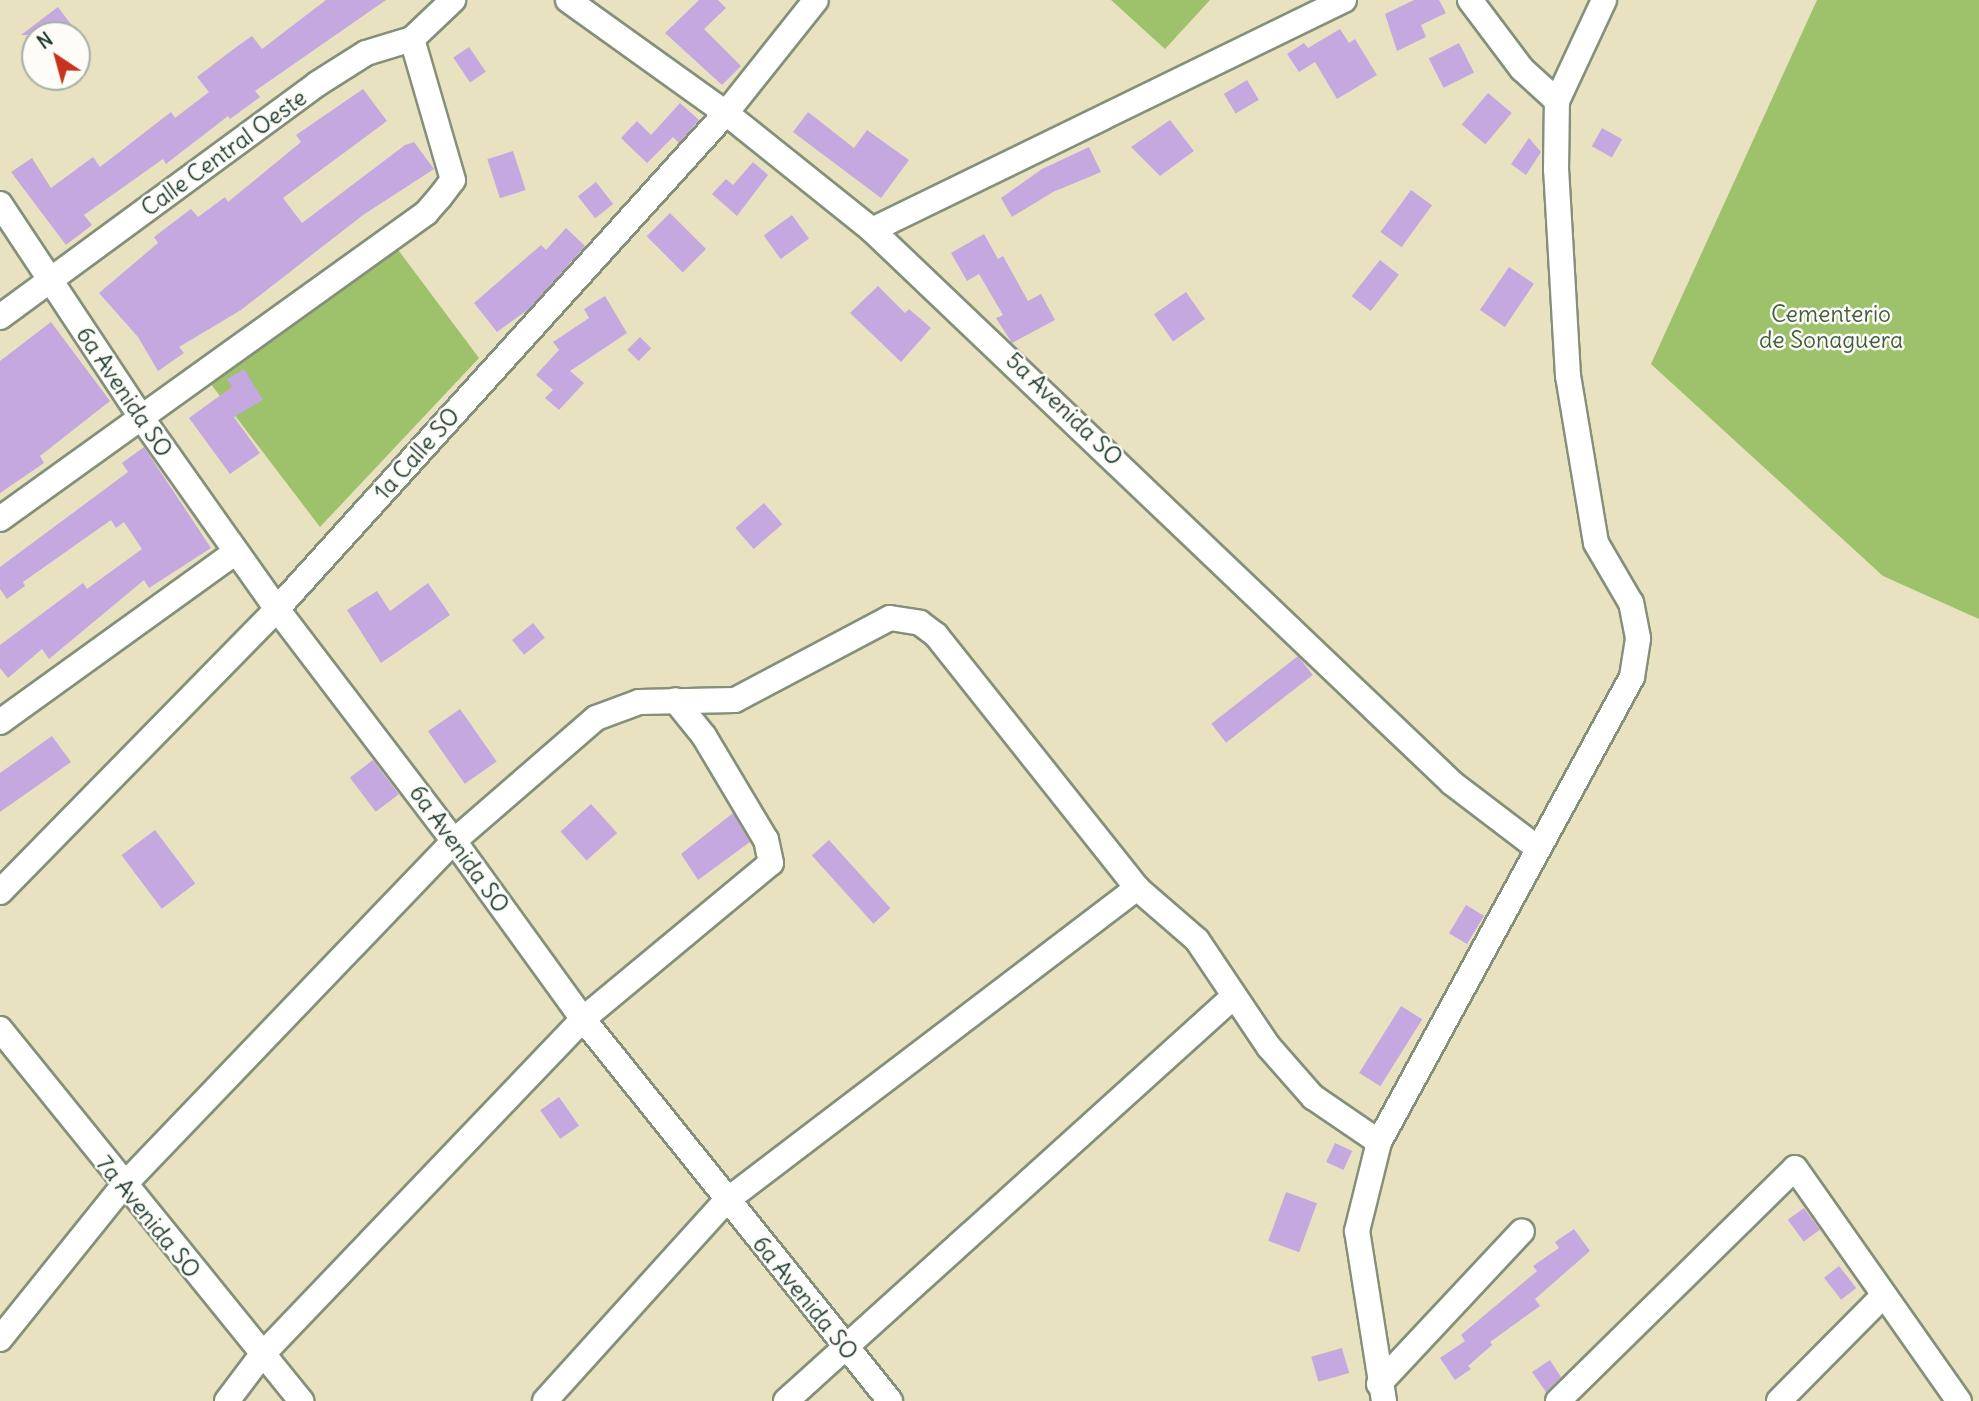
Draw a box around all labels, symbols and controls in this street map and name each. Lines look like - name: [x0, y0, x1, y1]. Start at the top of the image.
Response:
- north arrow: [21, 21, 91, 91]
- text: N: [32, 27, 57, 54]
- street label: Calle Central Oeste: [136, 84, 312, 222]
- park label: Cementerio de Sonaguera: [1759, 300, 1903, 354]
- street label: 6a Avenida SO: [70, 322, 178, 462]
- street label: 5a Avenida SO: [1000, 347, 1128, 471]
- street label: 1a Calle SO: [368, 402, 466, 506]
- street label: 6a Avenida SO: [403, 780, 515, 918]
- street label: 7a Avenida SO: [90, 1150, 206, 1284]
- street label: 6a Avenida SO: [747, 1231, 863, 1365]

